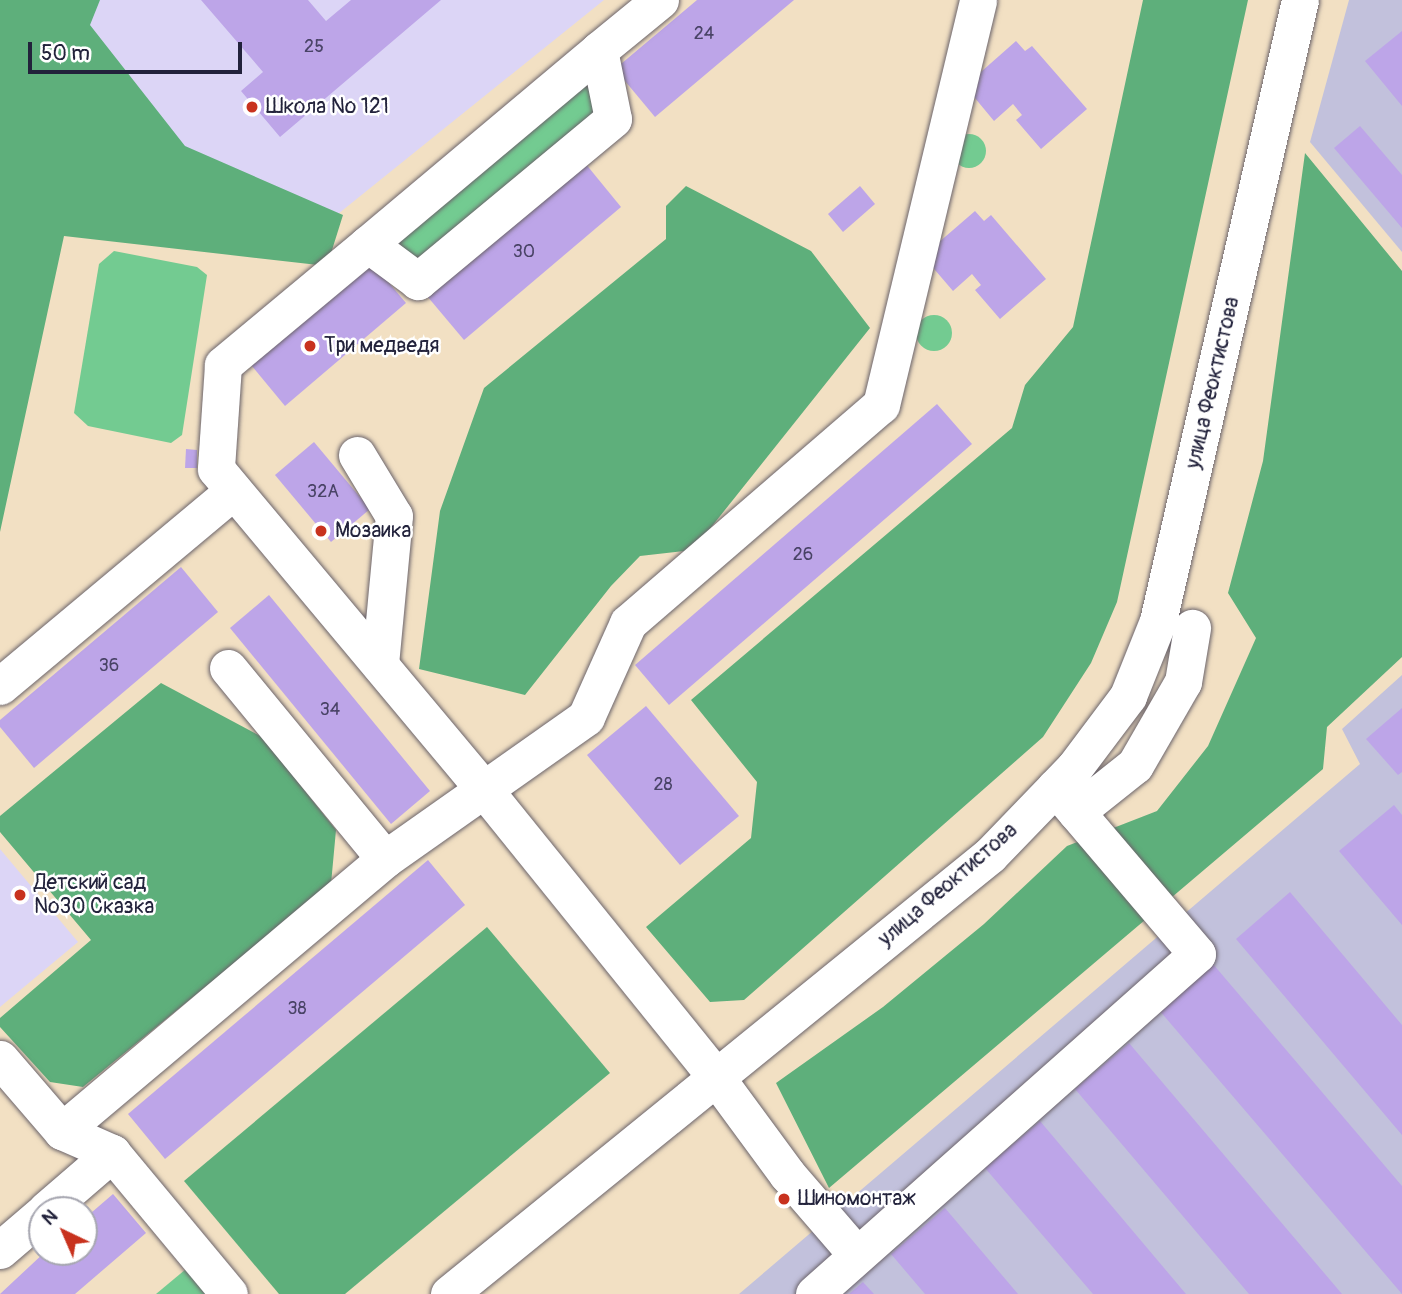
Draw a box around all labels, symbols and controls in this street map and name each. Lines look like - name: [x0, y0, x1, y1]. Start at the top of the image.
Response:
- house number: 24: [694, 23, 714, 45]
- scale bar: [32, 28, 245, 72]
- house number: 25: [304, 36, 324, 58]
- text: 50 m: [41, 40, 90, 67]
- place label: Школа № 121: [266, 94, 389, 120]
- marker: Школа № 121: [244, 99, 260, 115]
- house number: 30: [513, 241, 535, 263]
- street label: улица Феоктистова: [1181, 295, 1245, 471]
- place label: Три медведя: [324, 333, 439, 359]
- marker: Три медведя: [302, 338, 318, 354]
- house number: 32А: [307, 481, 339, 503]
- place label: Мозаика: [335, 518, 411, 544]
- marker: Мозаика: [313, 523, 329, 539]
- house number: 26: [793, 544, 813, 566]
- house number: 36: [99, 655, 119, 677]
- house number: 34: [320, 699, 340, 721]
- house number: 28: [653, 774, 673, 796]
- street label: улица Феоктистова: [874, 818, 1022, 952]
- place label: Детский сад №30 Сказка: [34, 870, 154, 920]
- marker: Детский сад №30 Сказка: [12, 887, 28, 903]
- house number: 38: [287, 998, 307, 1020]
- place label: Шиномонтаж: [798, 1186, 916, 1212]
- marker: Шиномонтаж: [776, 1191, 792, 1207]
- north arrow: [28, 1196, 98, 1266]
- text: N: [37, 1204, 63, 1230]

